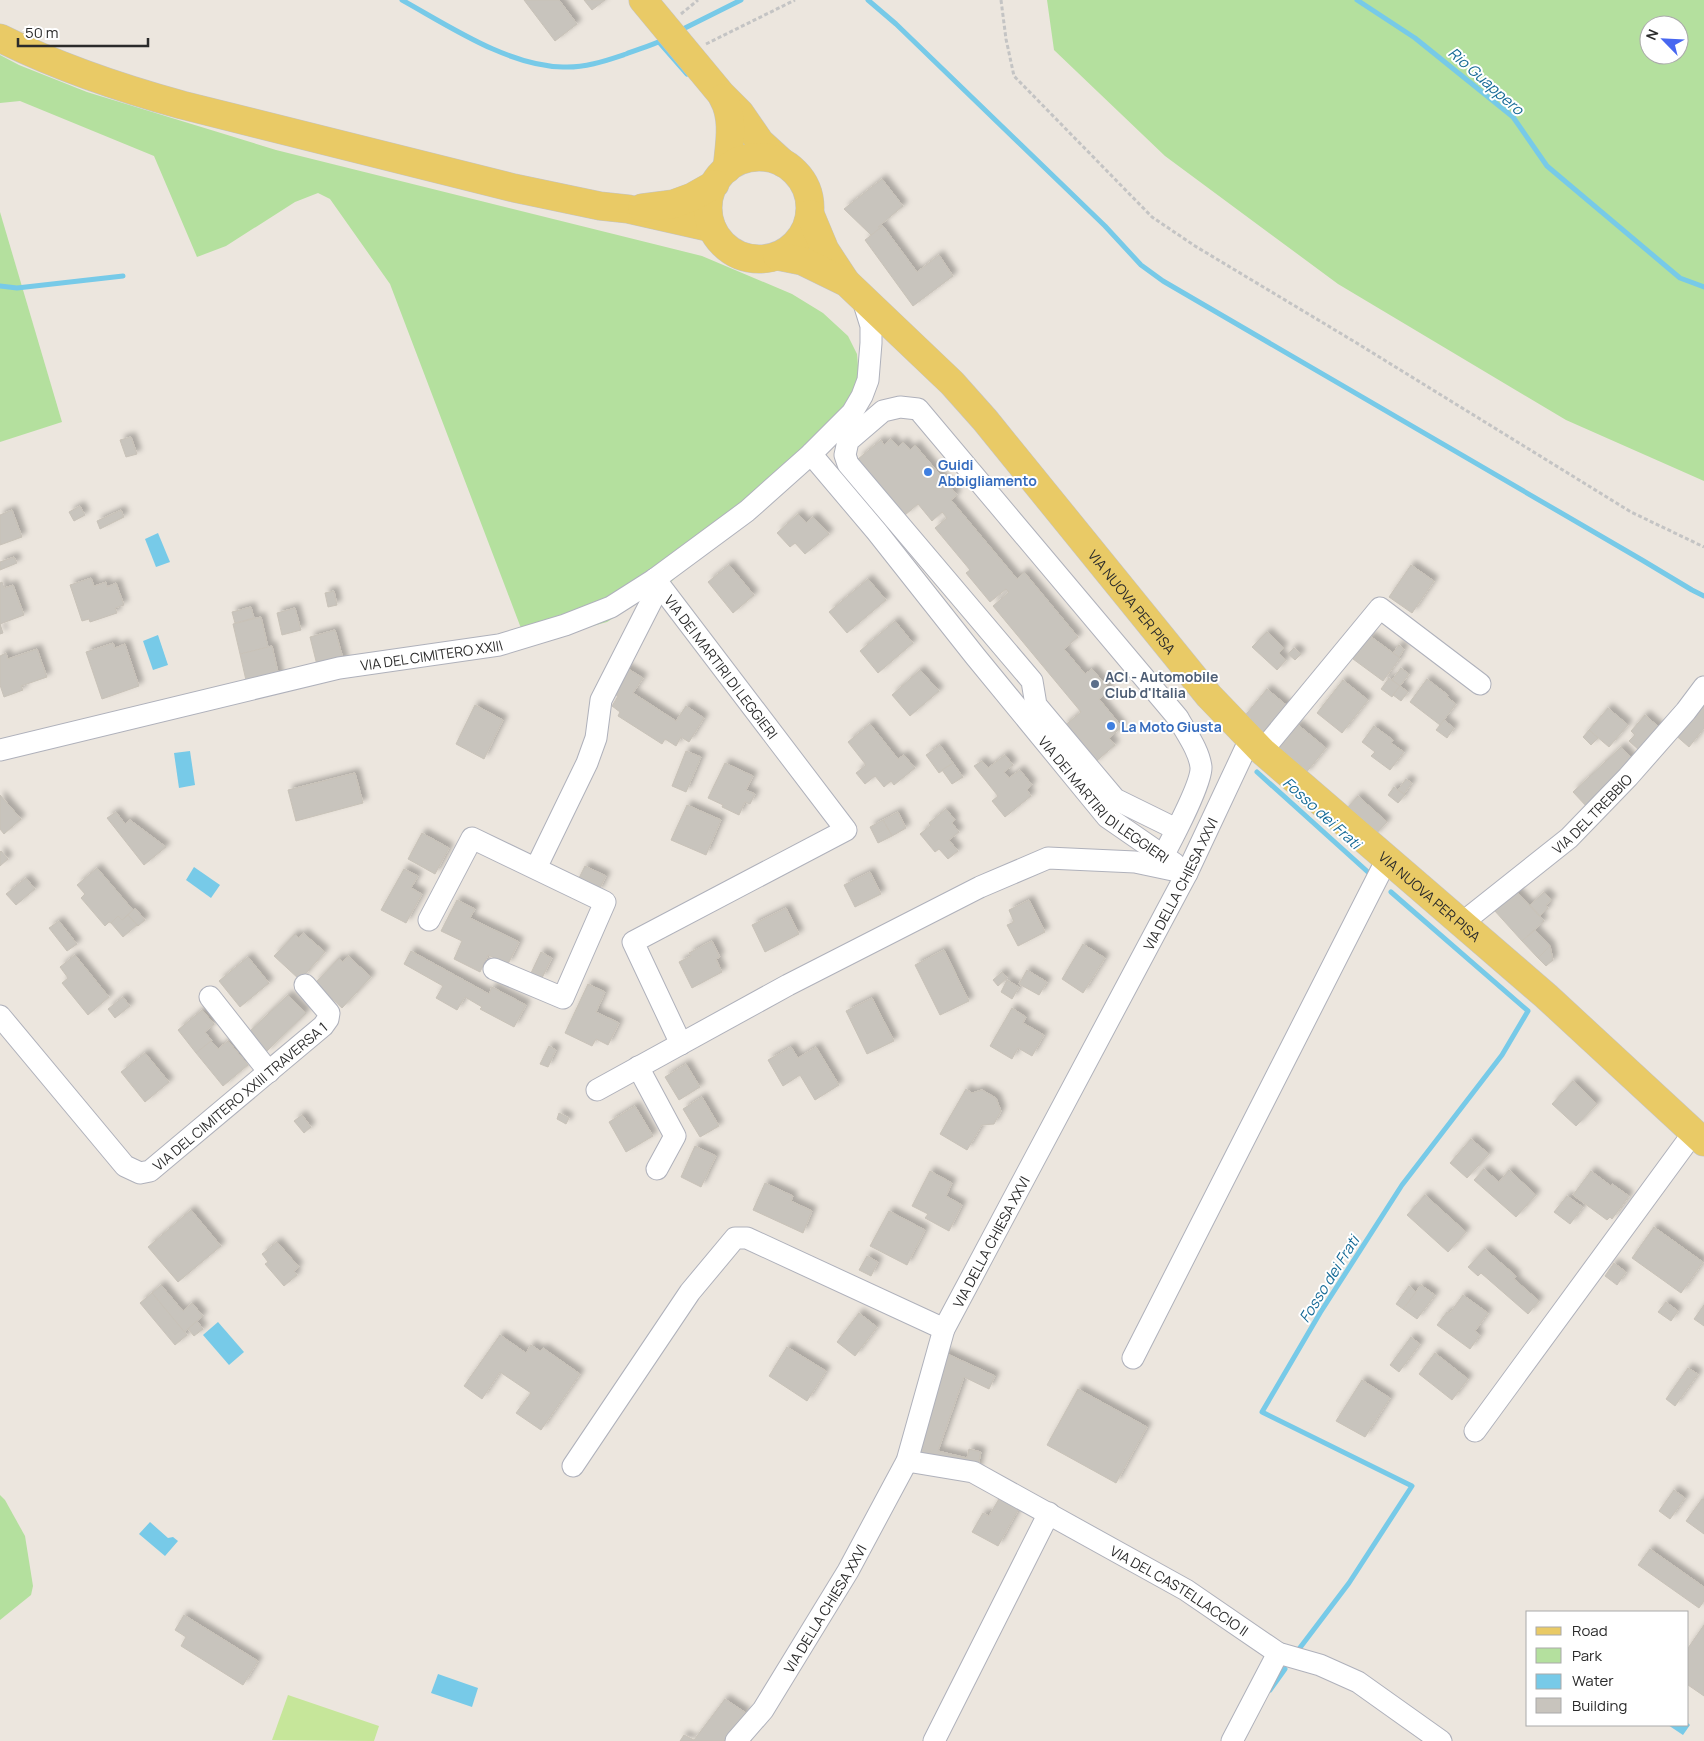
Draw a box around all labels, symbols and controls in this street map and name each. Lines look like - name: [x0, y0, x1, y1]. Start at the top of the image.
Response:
- scale bar: [18, 15, 148, 47]
- north arrow: [1639, 15, 1689, 65]
- text: 50 m: [25, 22, 59, 43]
- text: N: [1641, 26, 1662, 43]
- water label: Rio Guappero: [1444, 42, 1529, 120]
- place label: Guidi Abbigliamento: [938, 455, 1037, 490]
- marker: Guidi Abbigliamento: [922, 466, 934, 478]
- street label: VIA NUOVA PER PISA: [1084, 545, 1180, 658]
- street label: VIA DEI MARTIRI DI LEGGIERI: [661, 591, 783, 742]
- street label: VIA DEL CIMITERO XXIII: [359, 635, 505, 674]
- place label: ACI - Automobile Club d'Italia: [1105, 667, 1218, 702]
- marker: ACI - Automobile Club d'Italia: [1089, 678, 1101, 690]
- place label: La Moto Giusta: [1121, 717, 1222, 736]
- marker: La Moto Giusta: [1105, 720, 1117, 732]
- street label: VIA DEI MARTIRI DI LEGGIERI: [1035, 732, 1173, 867]
- street label: VIA DEL TREBBIO: [1548, 769, 1636, 858]
- water label: Fosso dei Frati: [1278, 772, 1367, 855]
- street label: VIA DELLA CHIESA XXVI: [1138, 814, 1221, 953]
- street label: VIA NUOVA PER PISA: [1375, 847, 1485, 945]
- street label: VIA DEL CIMITERO XXIII TRAVERSA 1: [148, 1017, 331, 1175]
- street label: VIA DELLA CHIESA XXVI: [948, 1173, 1033, 1311]
- water label: Fosso dei Frati: [1294, 1230, 1365, 1326]
- street label: VIA DELLA CHIESA XXVI: [779, 1541, 870, 1676]
- street label: VIA DEL CASTELLACCIO II: [1107, 1541, 1253, 1640]
- legend: [1526, 1611, 1689, 1726]
- text: Road: [1572, 1620, 1608, 1641]
- text: Park: [1572, 1645, 1602, 1666]
- text: Water: [1572, 1670, 1614, 1691]
- text: Building: [1572, 1695, 1627, 1716]

